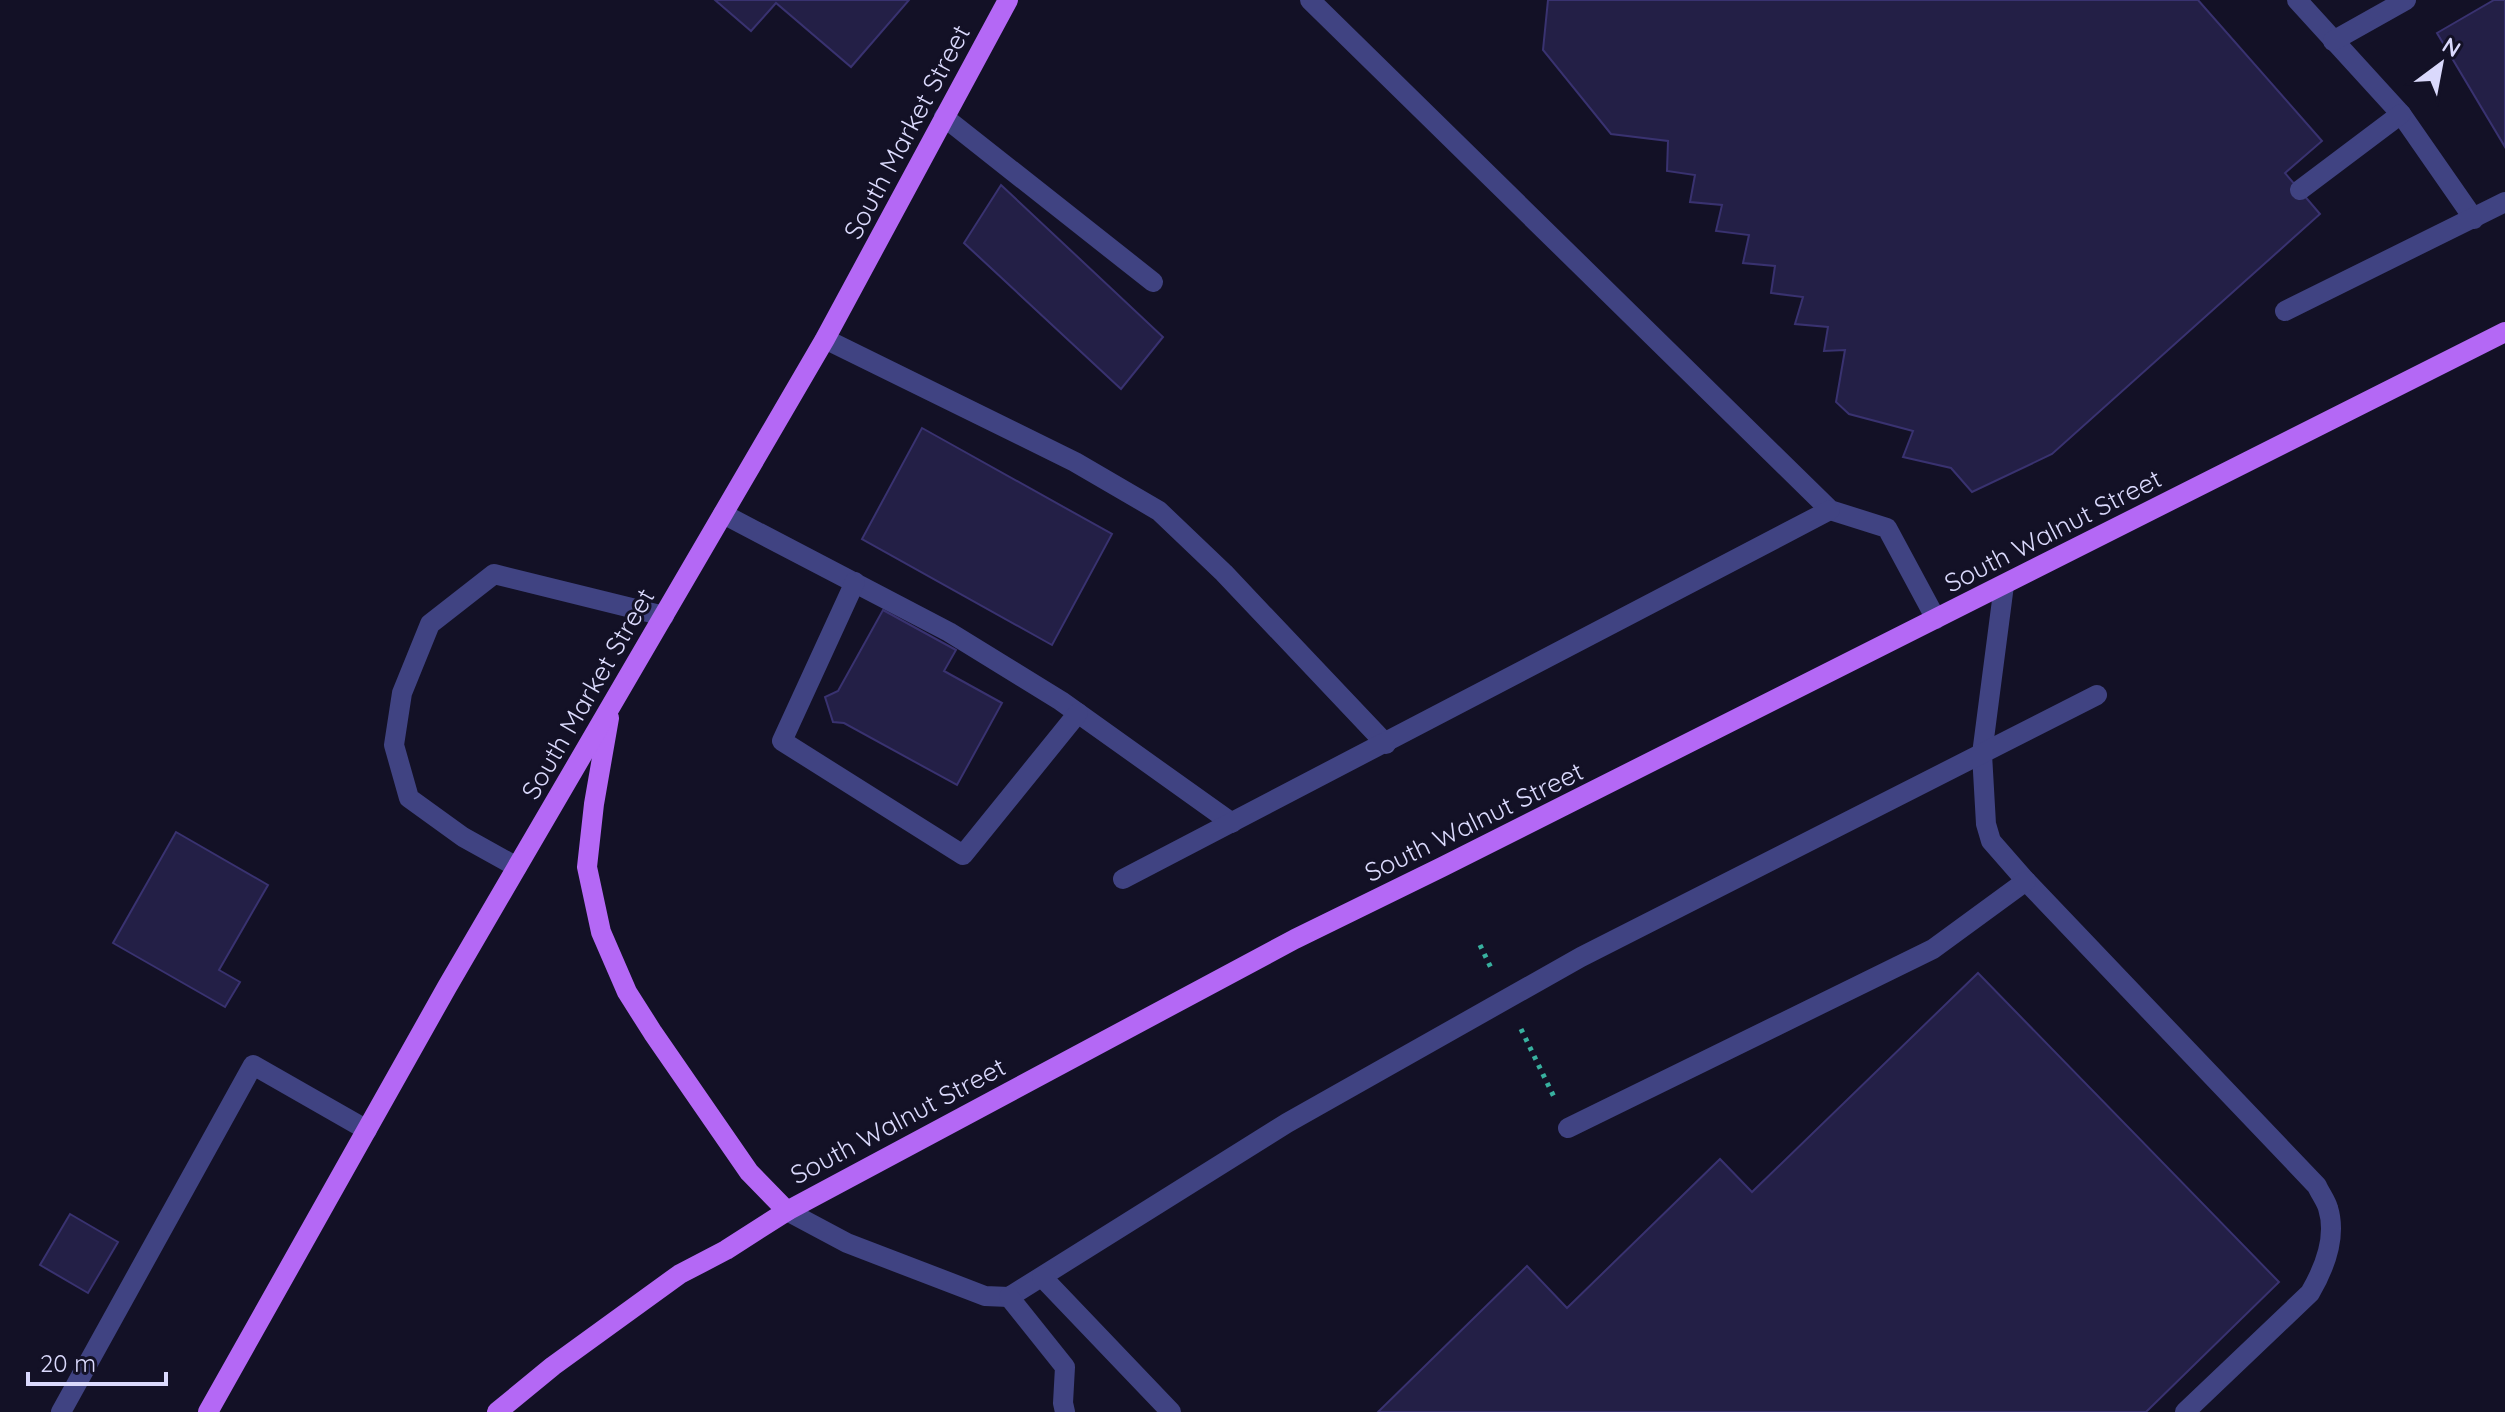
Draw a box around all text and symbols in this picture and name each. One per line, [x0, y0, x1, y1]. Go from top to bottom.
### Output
street label: South Market Street [836, 19, 977, 245]
north arrow [2401, 24, 2481, 104]
text: N [2437, 31, 2466, 63]
street label: South Walnut Street [1939, 462, 2167, 600]
street label: South Market Street [514, 582, 661, 805]
street label: South Walnut Street [1359, 754, 1589, 889]
street label: South Walnut Street [784, 1050, 1011, 1191]
scale bar [28, 1336, 166, 1386]
text: 20 m [40, 1348, 96, 1378]

